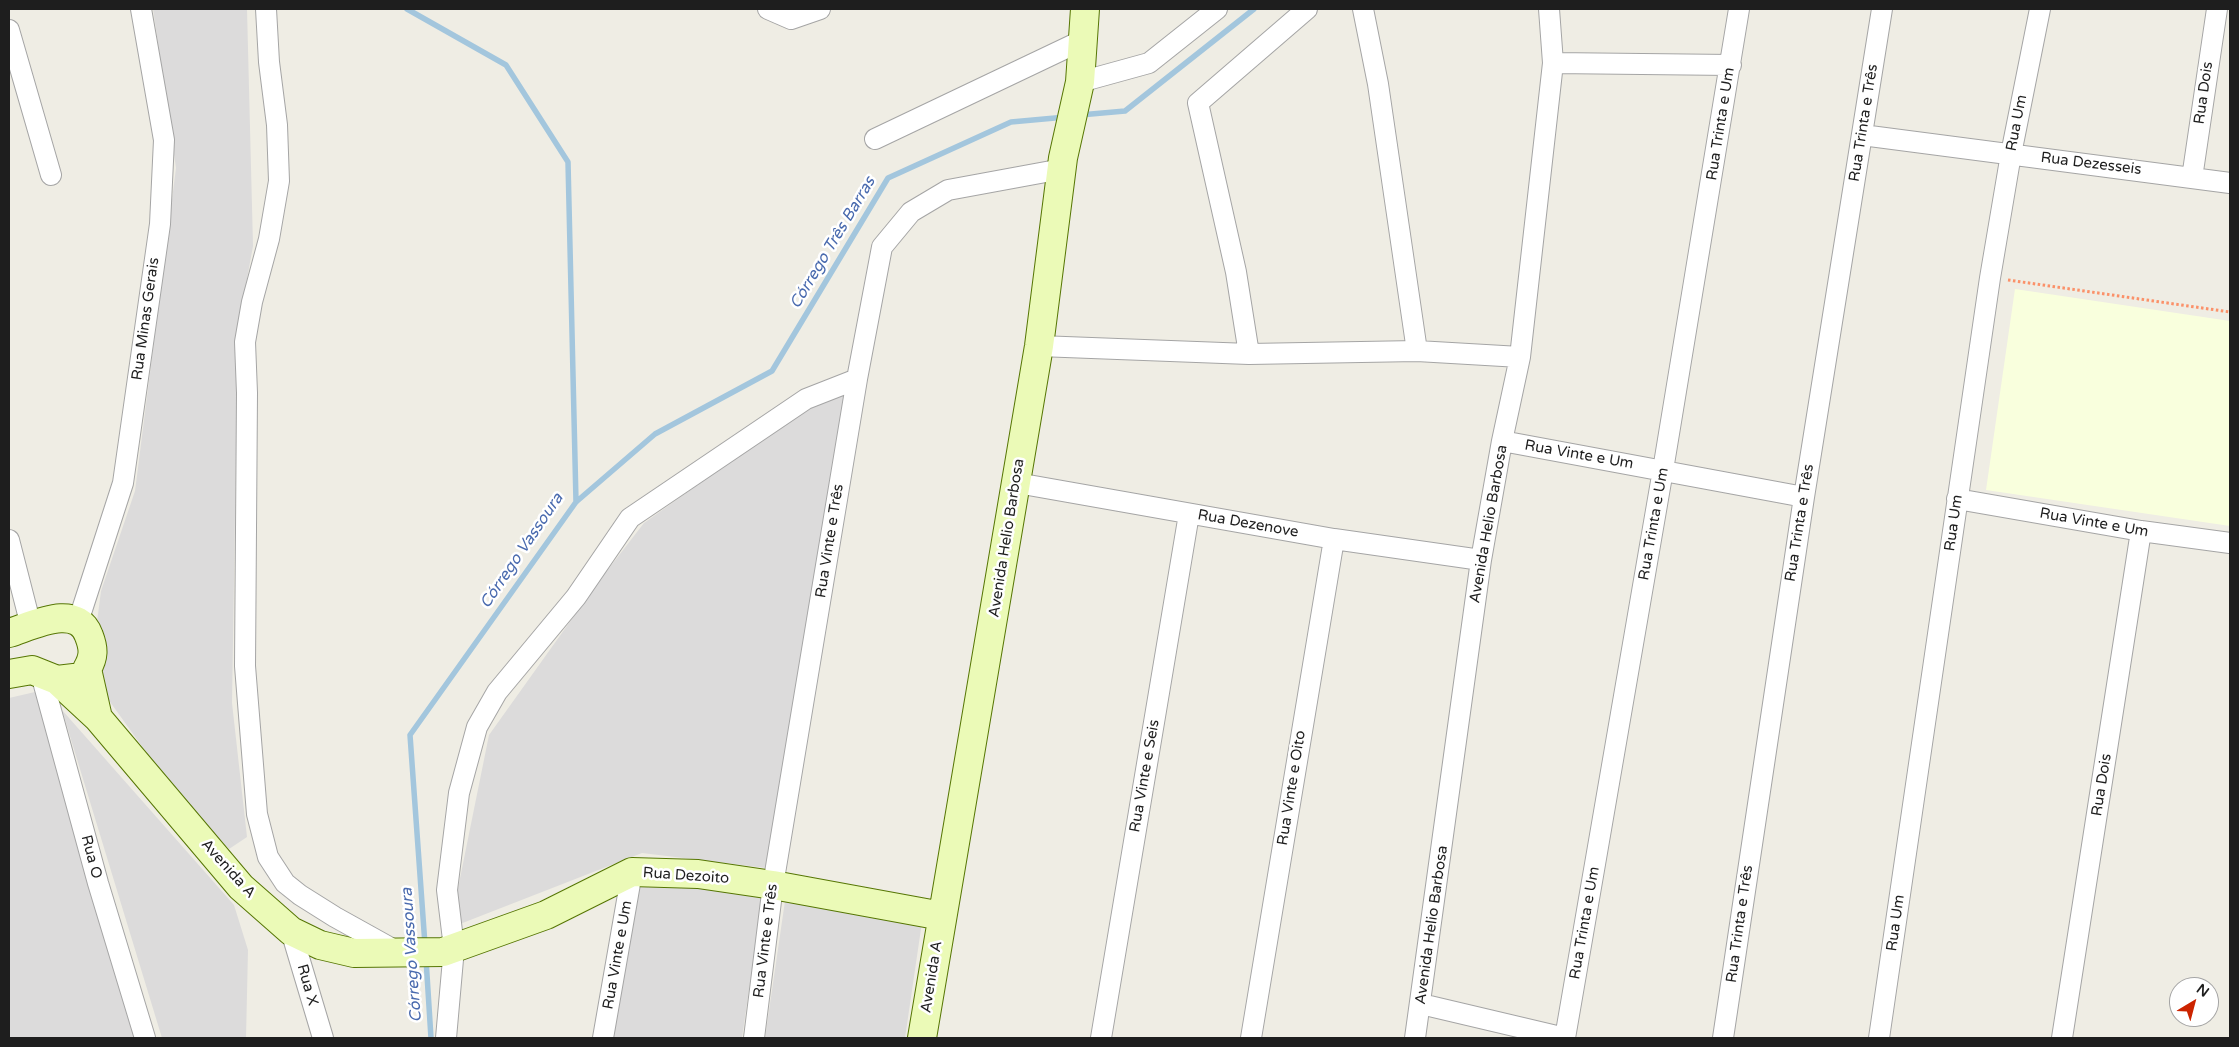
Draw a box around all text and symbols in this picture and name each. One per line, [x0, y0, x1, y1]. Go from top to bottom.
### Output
street label: Rua Dois [2191, 60, 2217, 126]
street label: Rua Trinta e Três [1846, 63, 1882, 183]
street label: Rua Trinta e Um [1703, 66, 1739, 182]
street label: Rua Um [2003, 93, 2031, 153]
street label: Rua Dezesseis [2040, 149, 2142, 179]
water label: Córrego Três Barras [786, 174, 880, 312]
street label: Rua Minas Gerais [128, 256, 164, 382]
street label: Rua Vinte e Um [1523, 437, 1635, 473]
street label: Avenida Helio Barbosa [1466, 443, 1512, 605]
street label: Avenida Helio Barbosa [986, 457, 1028, 619]
street label: Rua Trinta e Três [1782, 463, 1818, 583]
street label: Rua Trinta e Um [1635, 466, 1673, 582]
street label: Rua Vinte e Três [812, 483, 848, 599]
water label: Córrego Vassoura [476, 490, 568, 612]
street label: Rua Um [1941, 494, 1967, 552]
street label: Rua Vinte e Um [2038, 505, 2150, 541]
street label: Rua Dezenove [1196, 506, 1300, 542]
street label: Rua Vinte e Seis [1126, 718, 1164, 834]
street label: Rua Vinte e Oito [1274, 729, 1310, 847]
street label: Rua Dois [2088, 752, 2116, 818]
street label: Rua O [77, 833, 105, 881]
street label: Avenida A [197, 836, 259, 902]
street label: Avenida Helio Barbosa [1412, 844, 1452, 1006]
street label: Rua Dezoito [642, 864, 730, 888]
street label: Rua Trinta e Três [1723, 864, 1757, 984]
street label: Rua Trinta e Um [1566, 865, 1604, 981]
street label: Rua Vinte e Três [750, 883, 782, 999]
water label: Córrego Vassoura [398, 887, 426, 1023]
street label: Rua Um [1883, 894, 1909, 952]
street label: Rua Vinte e Um [600, 899, 636, 1011]
street label: Avenida A [917, 940, 947, 1014]
street label: Rua X [293, 962, 321, 1008]
north arrow [2169, 977, 2219, 1027]
text: N [2193, 980, 2212, 1001]

